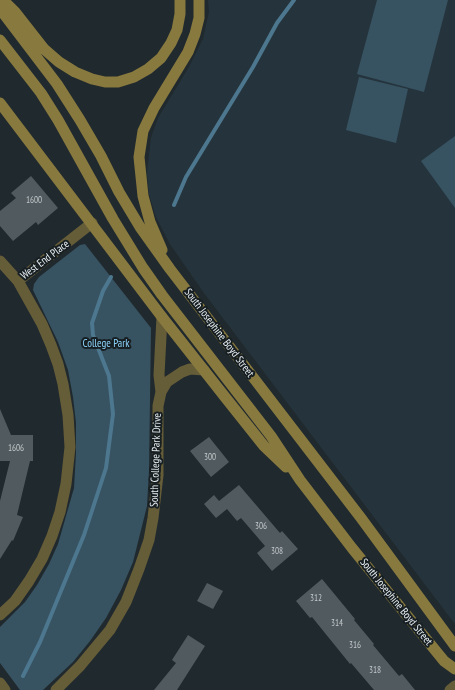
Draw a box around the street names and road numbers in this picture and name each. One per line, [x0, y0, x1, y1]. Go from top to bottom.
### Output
street label: West End Place [18, 237, 72, 283]
street label: South Josephine Boyd Street [181, 286, 257, 380]
street label: South College Park Drive [148, 413, 164, 507]
street label: South Josephine Boyd Street [357, 556, 435, 648]

